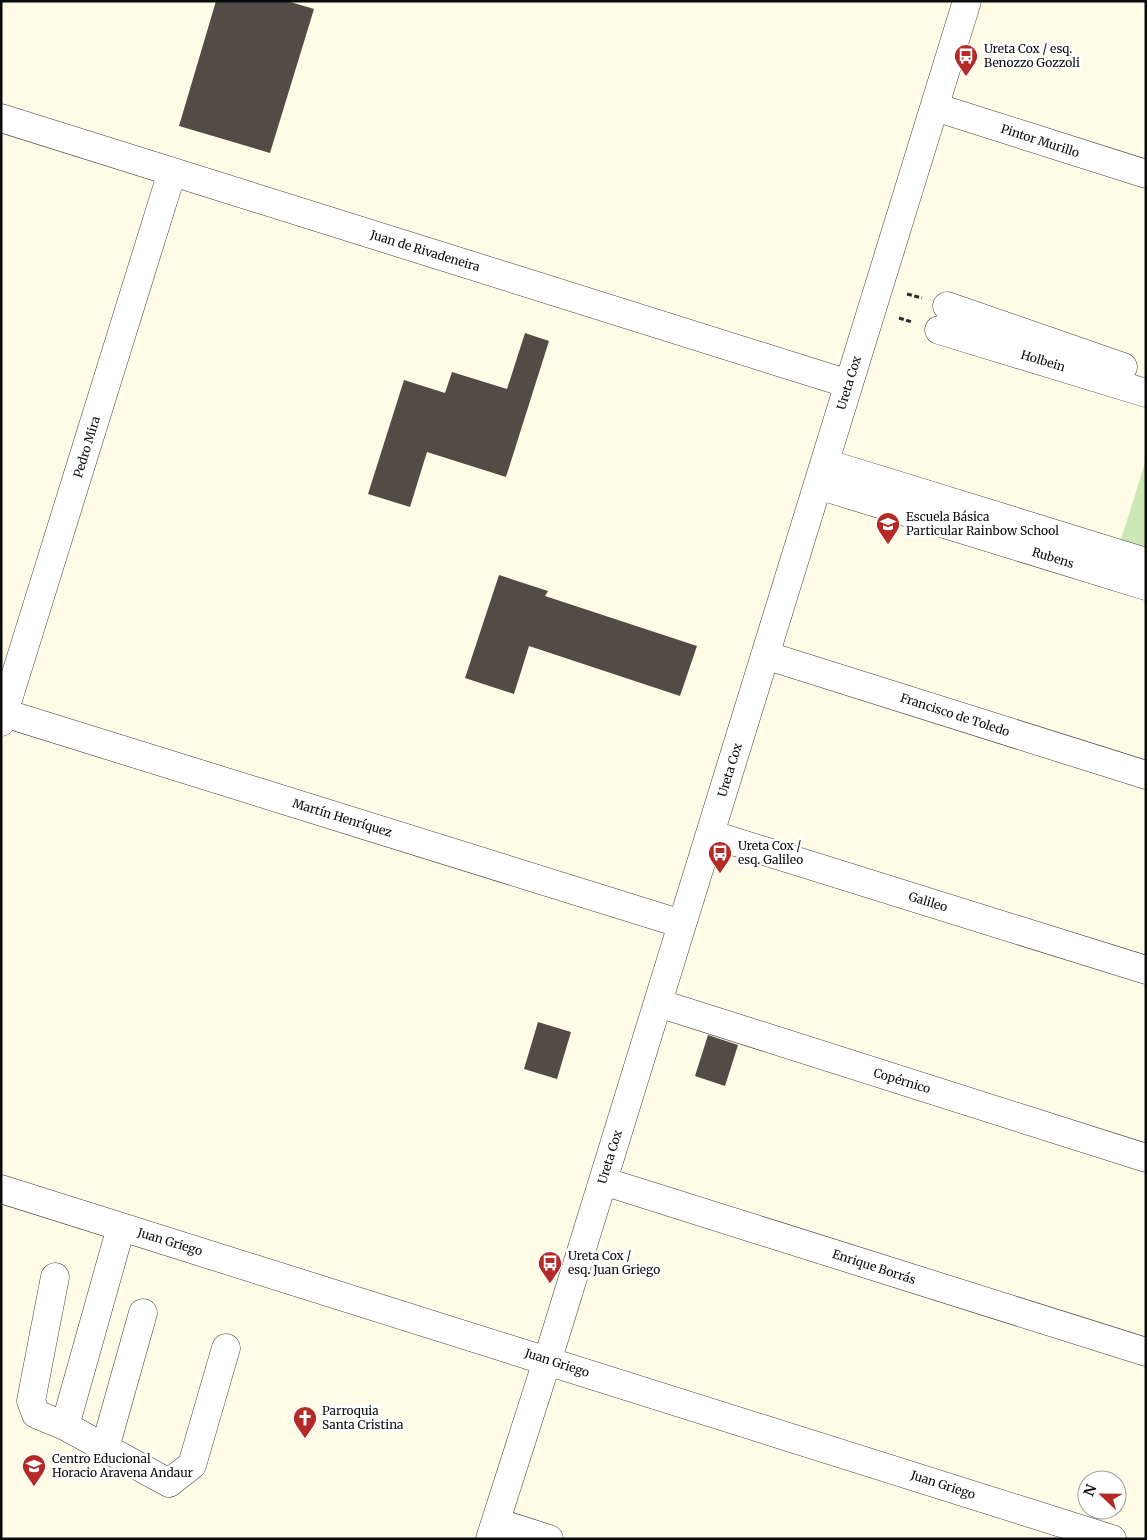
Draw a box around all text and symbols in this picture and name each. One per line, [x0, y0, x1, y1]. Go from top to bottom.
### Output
place label: Ureta Cox / esq. Benozzo Gozzoli [984, 41, 1080, 70]
bus stop icon: Ureta Cox / esq. Benozzo Gozzoli [953, 43, 979, 77]
street label: Pintor Murillo [999, 121, 1081, 160]
street label: Juan de Rivadeneira [368, 226, 482, 275]
street label: Holbein [1019, 347, 1067, 374]
street label: Ureta Cox [833, 353, 864, 412]
street label: Pedro Mira [70, 414, 103, 479]
place label: Escuela Básica Particular Rainbow School [906, 509, 1059, 538]
school or university icon: Escuela Básica Particular Rainbow School [875, 511, 901, 545]
street label: Rubens [1030, 544, 1076, 571]
street label: Francisco de Toledo [899, 690, 1012, 739]
street label: Ureta Cox [714, 740, 745, 799]
street label: Martín Henríquez [291, 795, 394, 840]
place label: Ureta Cox / esq. Galileo [738, 838, 803, 867]
bus stop icon: Ureta Cox / esq. Galileo [707, 840, 733, 874]
street label: Galileo [907, 889, 949, 915]
street label: Copérnico [872, 1065, 932, 1096]
street label: Ureta Cox [594, 1127, 625, 1186]
street label: Juan Griego [135, 1224, 204, 1258]
street label: Enrique Borrás [831, 1246, 918, 1287]
place label: Ureta Cox / esq. Juan Griego [568, 1248, 660, 1277]
bus stop icon: Ureta Cox / esq. Juan Griego [537, 1250, 563, 1284]
street label: Juan Griego [522, 1345, 591, 1380]
place label: Parroquia Santa Cristina [322, 1403, 404, 1432]
church icon: Parroquia Santa Cristina [292, 1405, 318, 1439]
place label: Centro Educional Horacio Aravena Andaur [52, 1451, 194, 1480]
school or university icon: Centro Educional Horacio Aravena Andaur [21, 1453, 47, 1487]
street label: Juan Griego [908, 1467, 977, 1502]
north arrow [1077, 1470, 1127, 1520]
text: N [1080, 1482, 1100, 1499]

